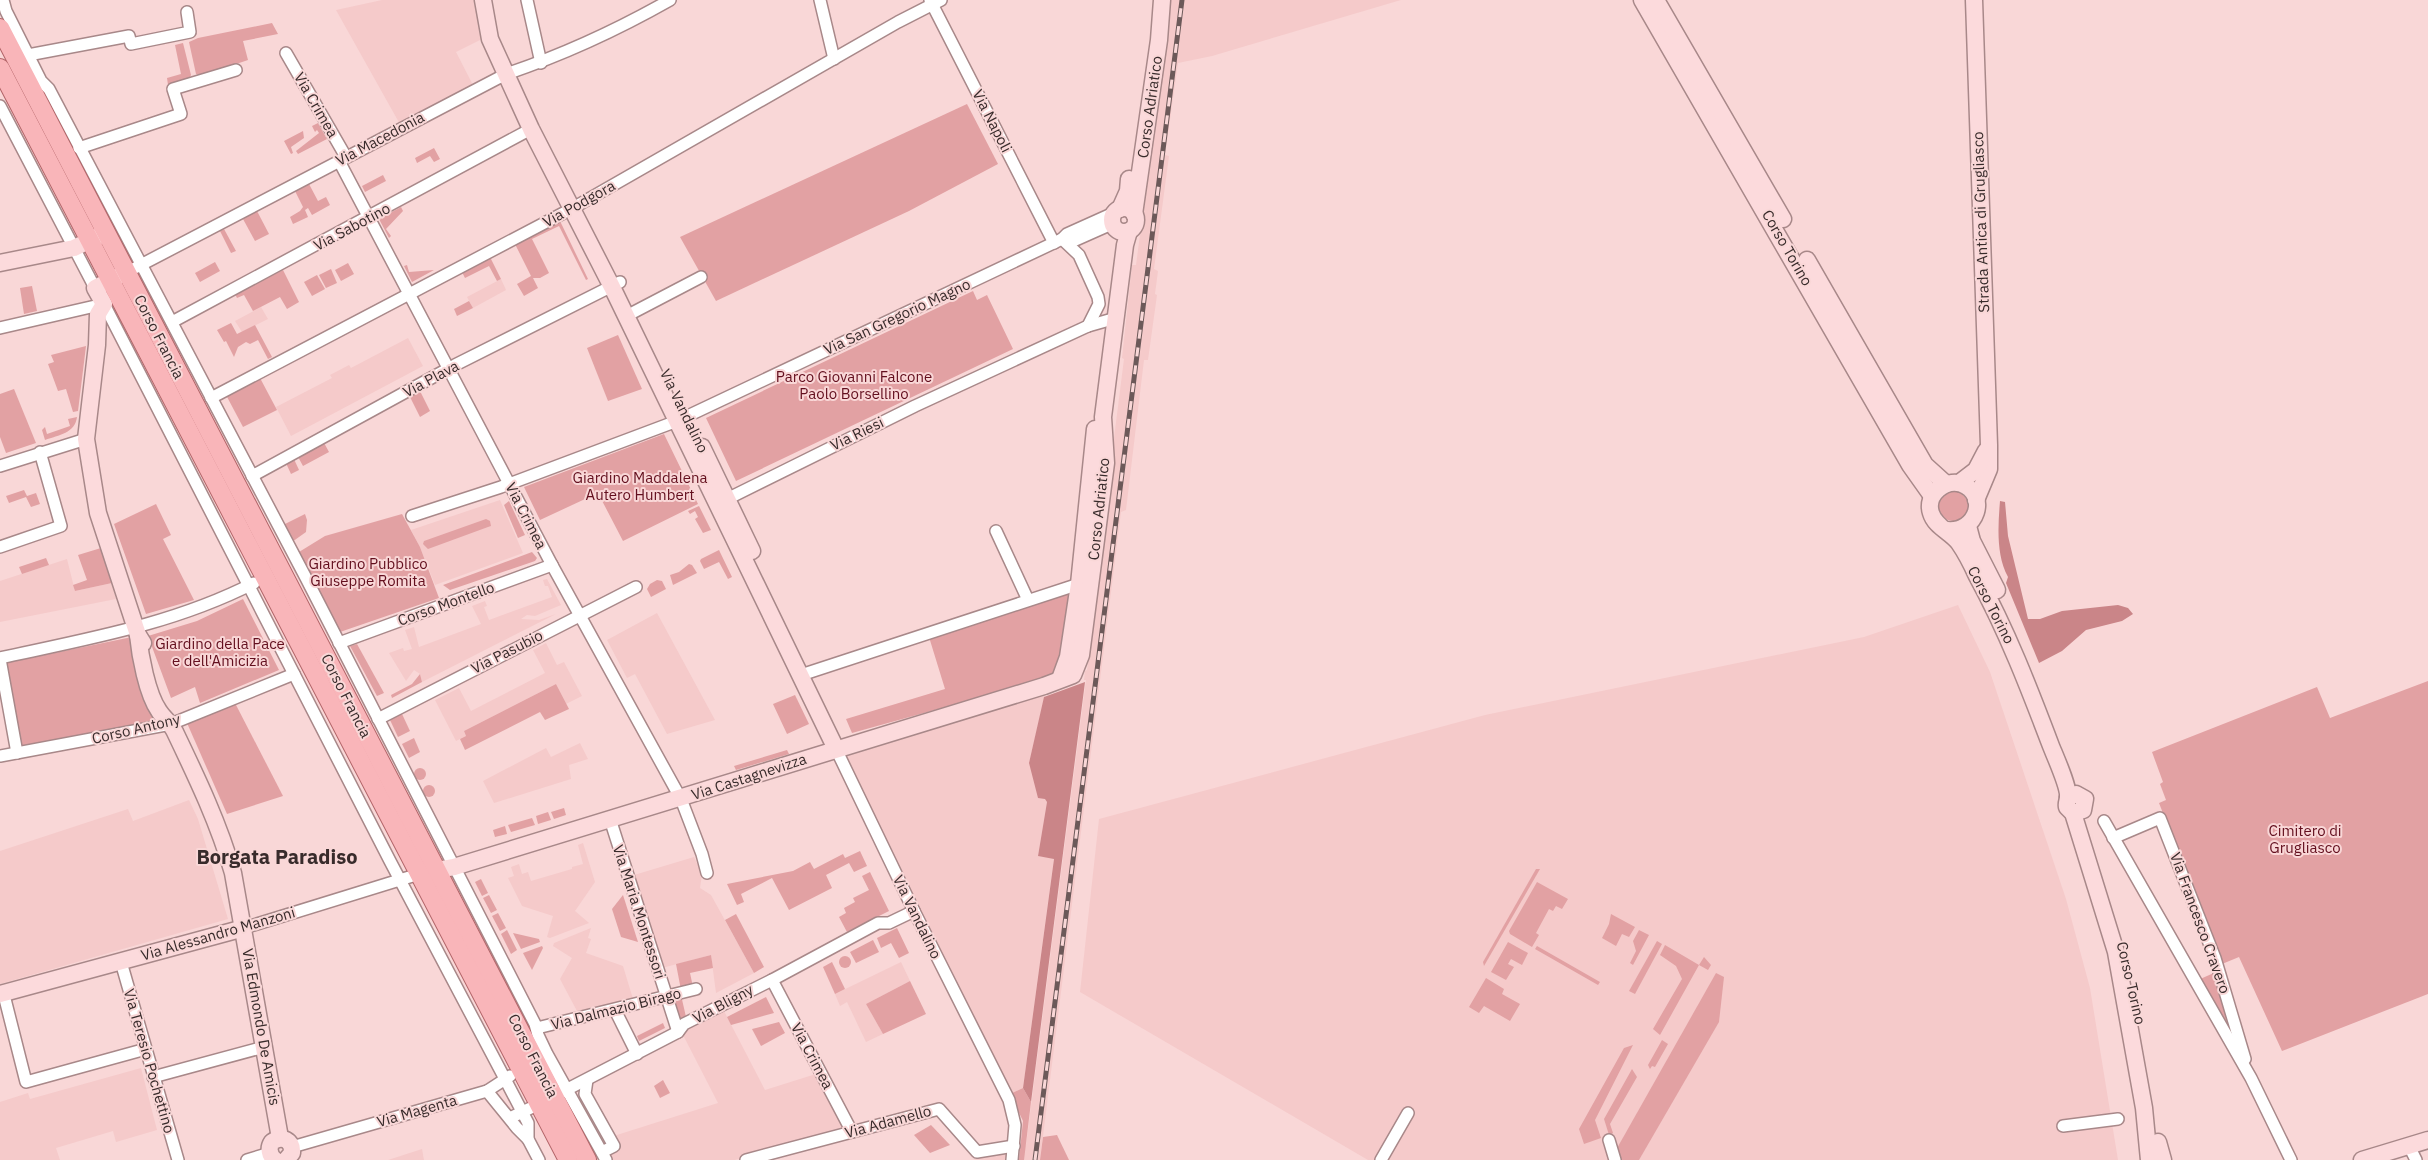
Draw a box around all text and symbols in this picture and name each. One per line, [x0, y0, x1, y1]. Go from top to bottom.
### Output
street label: Corso Adriatico [1133, 55, 1166, 159]
street label: Via Crimea [290, 69, 343, 141]
street label: Via Napoli [969, 86, 1016, 155]
street label: Via Macedonia [332, 107, 427, 170]
street label: Strada Antica di Grugliasco [1968, 131, 1993, 313]
street label: Via Podgora [539, 176, 618, 231]
street label: Via Sabotino [310, 198, 393, 255]
street label: Corso Torino [1758, 206, 1817, 289]
street label: Via San Gregorio Magno [820, 274, 973, 359]
street label: Corso Francia [130, 292, 189, 382]
street label: Via Plava [399, 356, 462, 401]
street label: Via Vandalino [656, 366, 713, 456]
park label: Parco Giovanni Falcone Paolo Borsellino [776, 367, 932, 403]
street label: Via Riesi [827, 413, 887, 455]
street label: Corso Adriatico [1084, 457, 1113, 561]
park label: Giardino Maddalena Autero Humbert [573, 468, 707, 504]
street label: Via Crimea [502, 479, 551, 552]
park label: Giardino Pubblico Giuseppe Romita [308, 554, 428, 590]
street label: Corso Torino [1964, 563, 2019, 647]
street label: Corso Montello [395, 577, 497, 630]
street label: Via Pasubio [468, 625, 546, 678]
park label: Giardino della Pace e dell'Amicizia [155, 634, 285, 670]
street label: Corso Francia [317, 651, 376, 741]
street label: Corso Antony [90, 709, 182, 748]
street label: Via Castagnevizza [689, 749, 809, 804]
park label: Cimitero di Grugliasco [2268, 821, 2342, 857]
street label: Via Maria Montessori [609, 842, 670, 981]
district label: Borgata Paradiso [196, 843, 358, 870]
street label: Via Francesco Cravero [2166, 850, 2235, 996]
street label: Via Vandalino [889, 872, 946, 962]
street label: Via Alessandro Manzoni [138, 902, 297, 965]
street label: Corso Torino [2113, 940, 2150, 1026]
street label: Via Edmondo De Amicis [238, 947, 285, 1107]
street label: Via Bligny [689, 979, 757, 1027]
street label: Via Dalmazio Birago [549, 983, 683, 1034]
street label: Via Teresio Pochettino [120, 986, 179, 1135]
street label: Corso Francia [504, 1011, 563, 1101]
street label: Via Crimea [787, 1019, 838, 1092]
street label: Via Magenta [375, 1090, 459, 1131]
street label: Via Adamello [843, 1101, 933, 1142]

